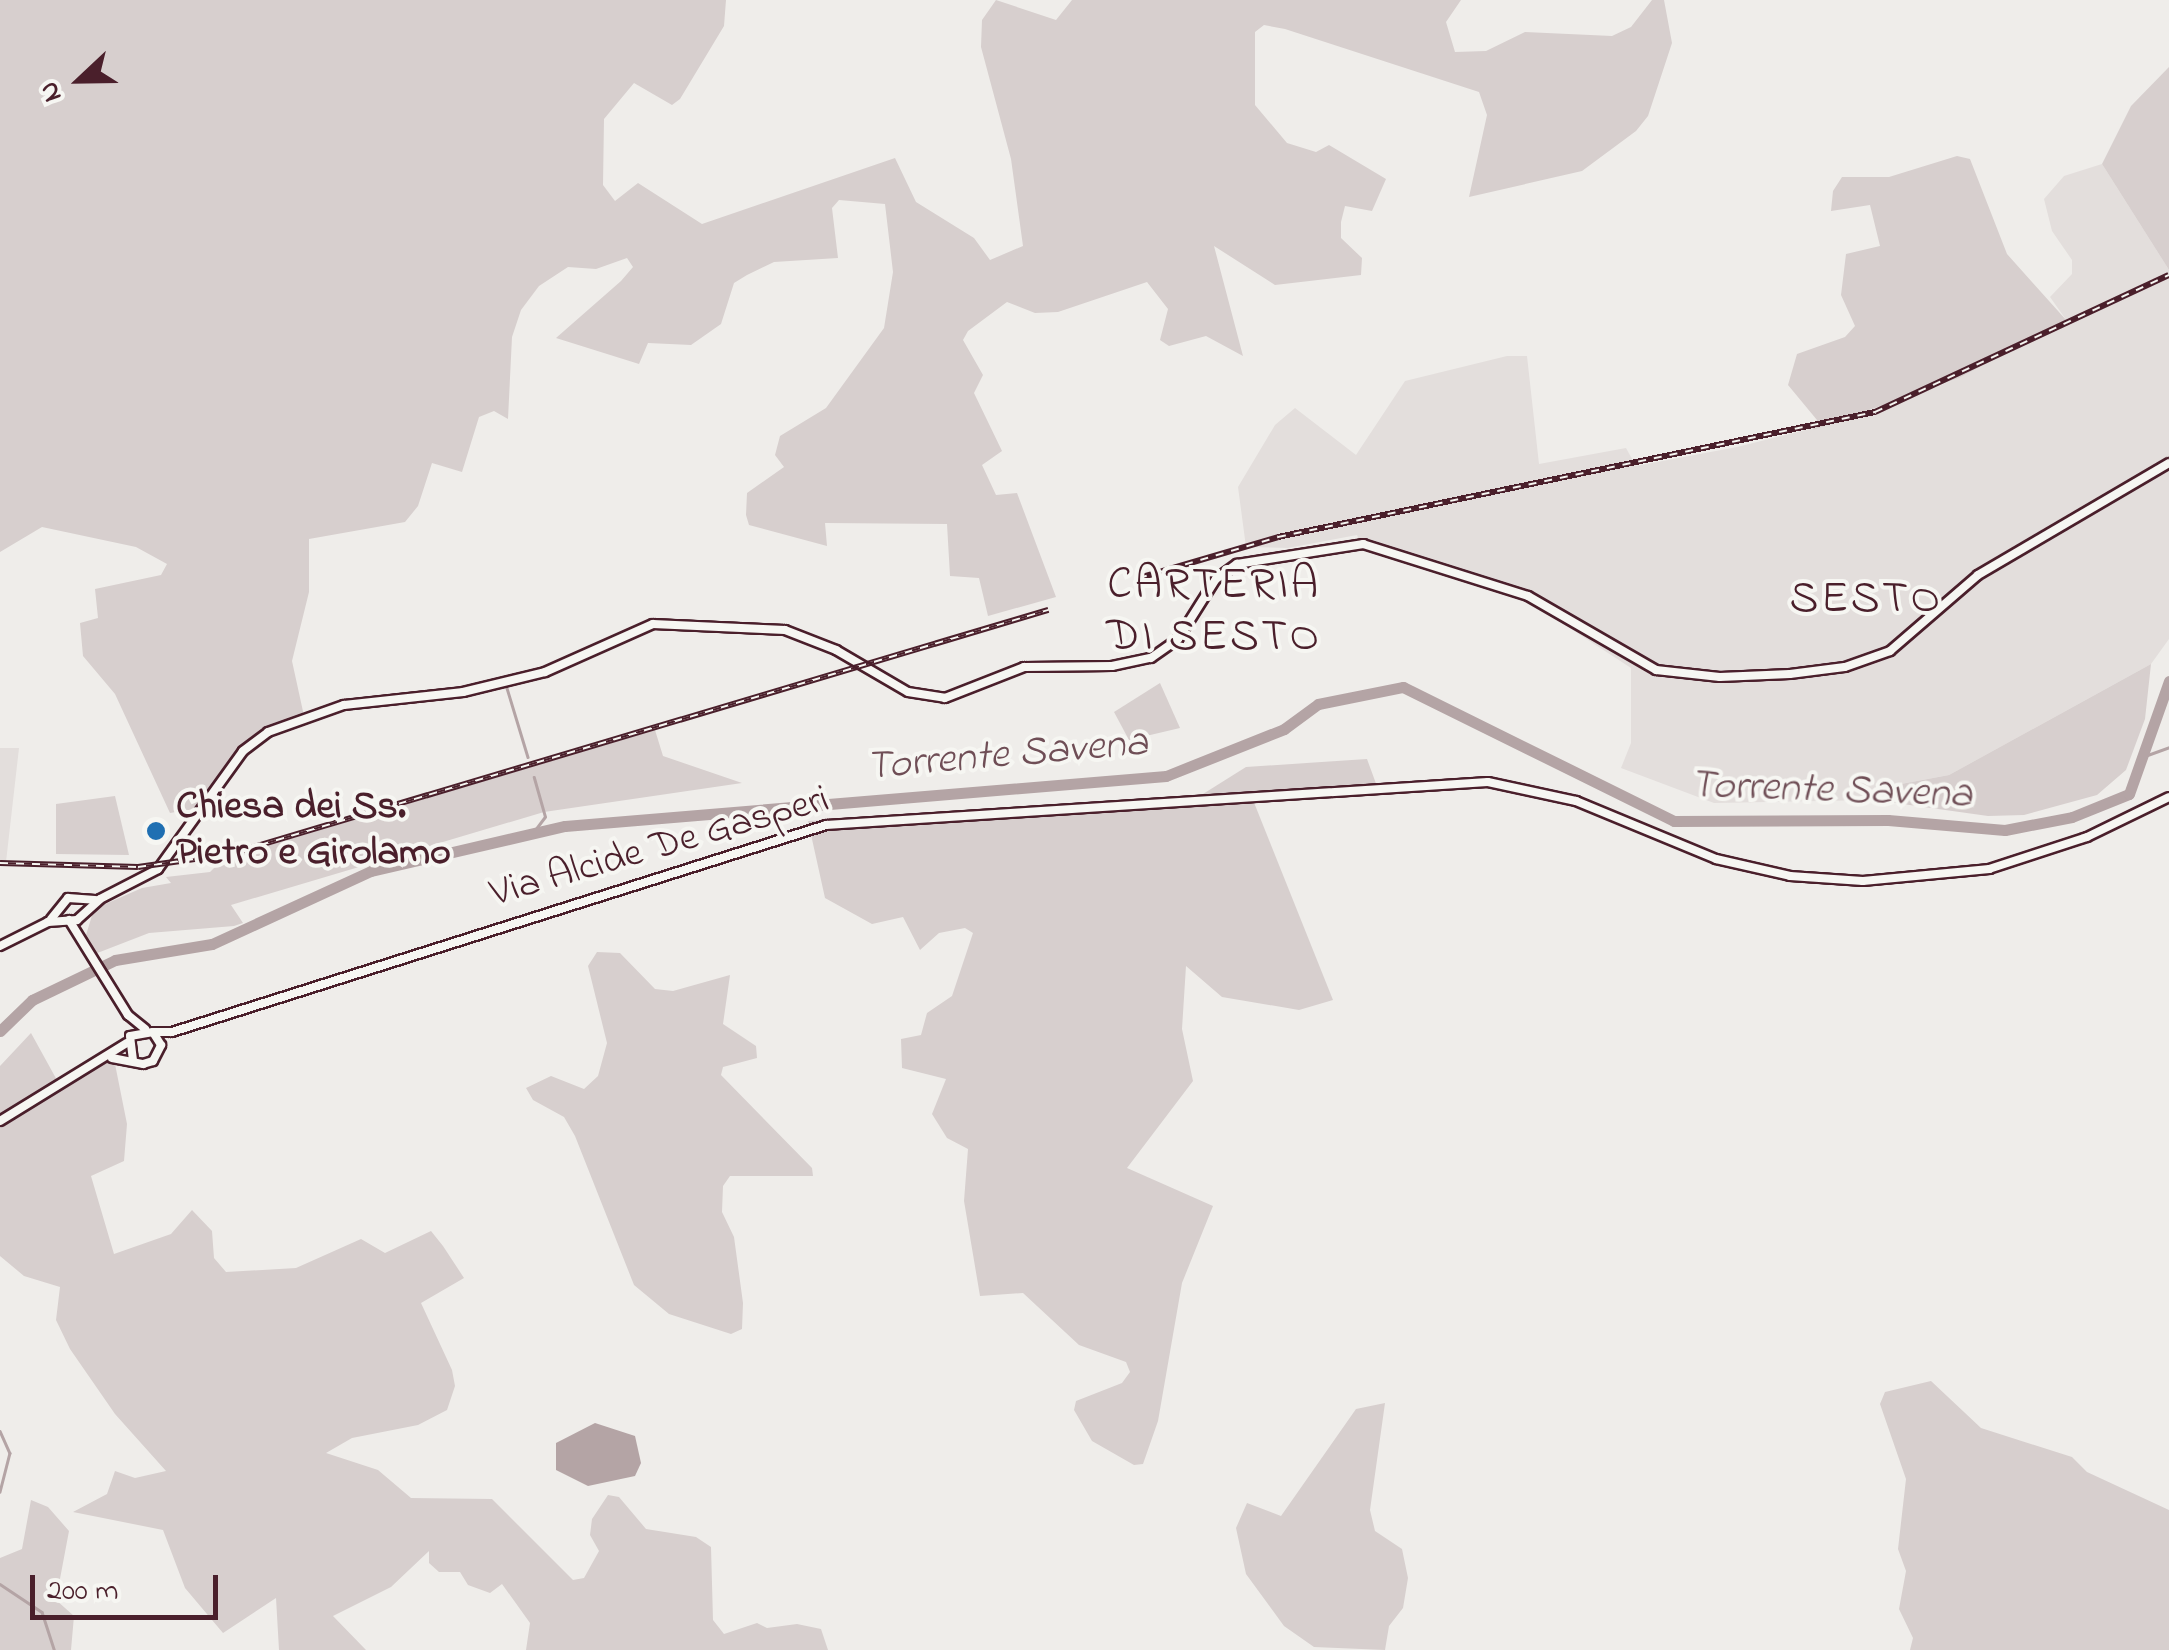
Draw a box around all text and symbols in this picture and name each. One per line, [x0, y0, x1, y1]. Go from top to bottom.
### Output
north arrow [30, 30, 130, 130]
text: N [29, 75, 74, 108]
district label: CARTERIA DI SESTO [1106, 560, 1322, 666]
district label: SESTO [1790, 574, 1942, 628]
water label: Torrente Savena [864, 719, 1150, 793]
water label: Torrente Savena [1689, 761, 1973, 821]
street label: Via Alcide De Gasperi [485, 777, 835, 919]
place label: Chiesa dei Ss. Pietro e Girolamo [176, 784, 451, 878]
marker: Chiesa dei Ss. Pietro e Girolamo [145, 820, 167, 842]
scale bar [35, 1555, 222, 1617]
text: 200 m [47, 1570, 119, 1614]

